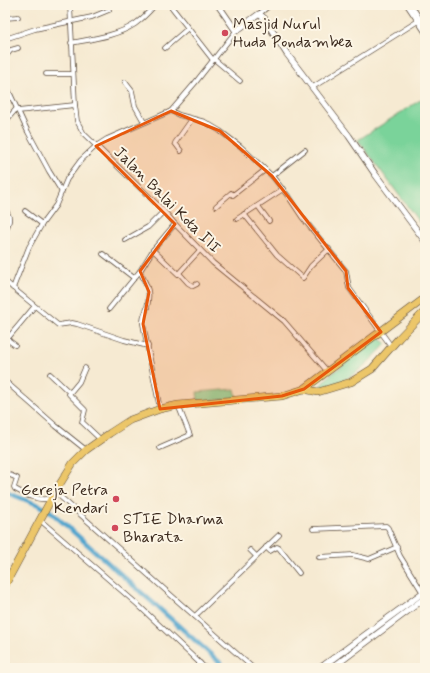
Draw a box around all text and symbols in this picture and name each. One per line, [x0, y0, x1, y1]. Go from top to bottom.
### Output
place label: Masjid Nurul Huda Pondambea [233, 14, 353, 53]
marker: Masjid Nurul Huda Pondambea [220, 28, 230, 38]
street label: Jalan Balai Kota III [109, 142, 225, 258]
place label: Gereja Petra Kendari [21, 480, 108, 519]
marker: Gereja Petra Kendari [111, 494, 121, 504]
place label: STIE Dharma Bharata [123, 509, 224, 548]
marker: STIE Dharma Bharata [110, 523, 120, 533]

